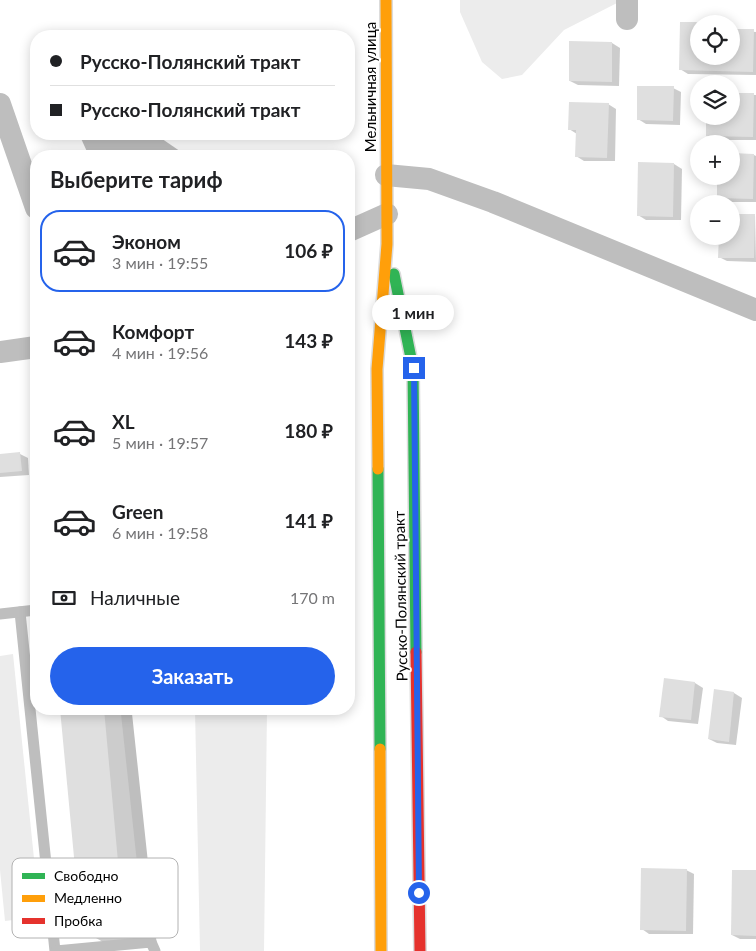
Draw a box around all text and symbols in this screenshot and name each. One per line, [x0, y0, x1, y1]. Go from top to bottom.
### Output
map controls [690, 15, 740, 245]
button: locate [690, 15, 740, 65]
street label: Мельничная улица [361, 22, 379, 152]
text: Русско-Полянский тракт [80, 50, 300, 73]
button: layers [690, 75, 740, 125]
text: Русско-Полянский тракт [80, 98, 300, 121]
button: + [690, 135, 740, 185]
text: Выберите тариф [50, 166, 223, 193]
button: − [690, 195, 740, 245]
icon: car [52, 229, 97, 274]
text: Эконом [112, 230, 181, 253]
text: 106 ₽ [284, 239, 333, 262]
text: 3 мин · 19:55 [112, 253, 208, 272]
callout: 1 мин [373, 296, 455, 330]
text: 1 мин [391, 303, 435, 322]
icon: car [52, 319, 97, 364]
text: Комфорт [112, 320, 194, 343]
text: 143 ₽ [284, 329, 333, 352]
text: 4 мин · 19:56 [112, 343, 208, 362]
route end [403, 357, 425, 379]
icon: car [52, 409, 97, 454]
text: XL [112, 410, 135, 433]
text: 180 ₽ [284, 419, 333, 442]
text: 5 мин · 19:57 [112, 433, 208, 452]
icon: car [52, 499, 97, 544]
text: Green [112, 500, 163, 523]
text: 141 ₽ [284, 509, 333, 532]
street label: Русско-Полянский тракт [390, 510, 410, 682]
text: 6 мин · 19:58 [112, 523, 208, 542]
icon: cash [50, 584, 78, 612]
text: Наличные [90, 586, 180, 609]
text: 170 m [290, 588, 335, 607]
button: Заказать [50, 647, 335, 705]
legend [12, 858, 178, 938]
text: Свободно [54, 867, 119, 884]
route start [408, 882, 430, 904]
text: Медленно [54, 889, 122, 906]
text: Пробка [54, 912, 102, 929]

